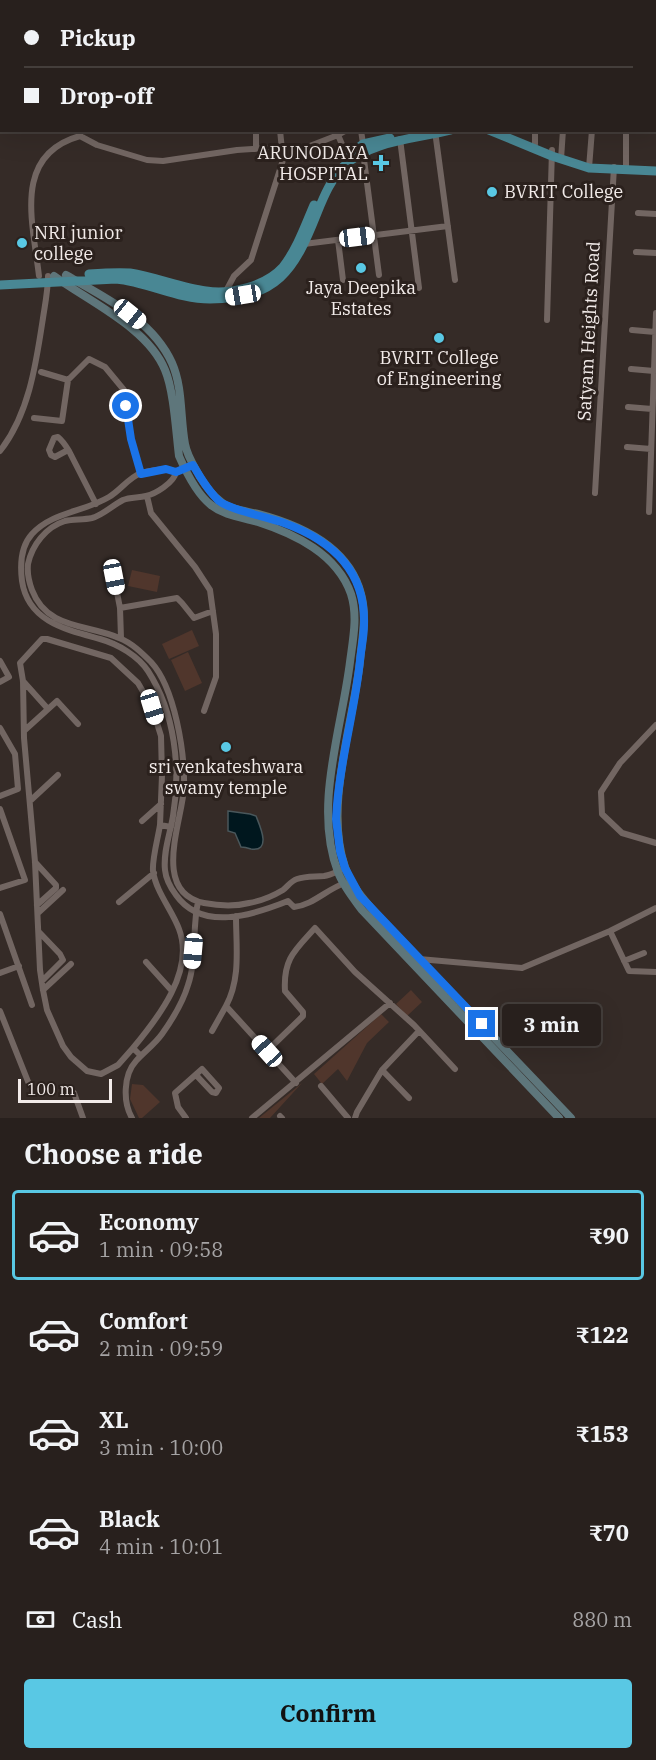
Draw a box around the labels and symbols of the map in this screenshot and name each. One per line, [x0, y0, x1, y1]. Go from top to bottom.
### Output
place label: ARUNODAYA HOSPITAL [257, 141, 369, 185]
marker: ARUNODAYA HOSPITAL [372, 154, 390, 172]
place label: BVRIT College [504, 180, 623, 203]
marker: BVRIT College [485, 185, 499, 199]
place label: NRI junior college [34, 221, 122, 265]
car [338, 226, 376, 248]
marker: NRI junior college [15, 236, 29, 250]
street label: Satyam Heights Road [572, 241, 605, 421]
marker: Jaya Deepika Estates [354, 261, 368, 275]
place label: Jaya Deepika Estates [306, 276, 416, 320]
car [224, 283, 262, 307]
car [110, 296, 150, 332]
marker: BVRIT College of Engineering [432, 331, 446, 345]
place label: BVRIT College of Engineering [377, 346, 502, 390]
route start [112, 392, 139, 419]
car [102, 558, 126, 596]
car [138, 687, 166, 727]
marker: sri venkateshwara swamy temple [219, 740, 233, 754]
place label: sri venkateshwara swamy temple [149, 755, 303, 799]
car [182, 932, 204, 970]
callout: 3 min [503, 1003, 602, 1045]
route end [468, 1010, 495, 1037]
car [248, 1032, 286, 1070]
scale bar [18, 1076, 112, 1104]

